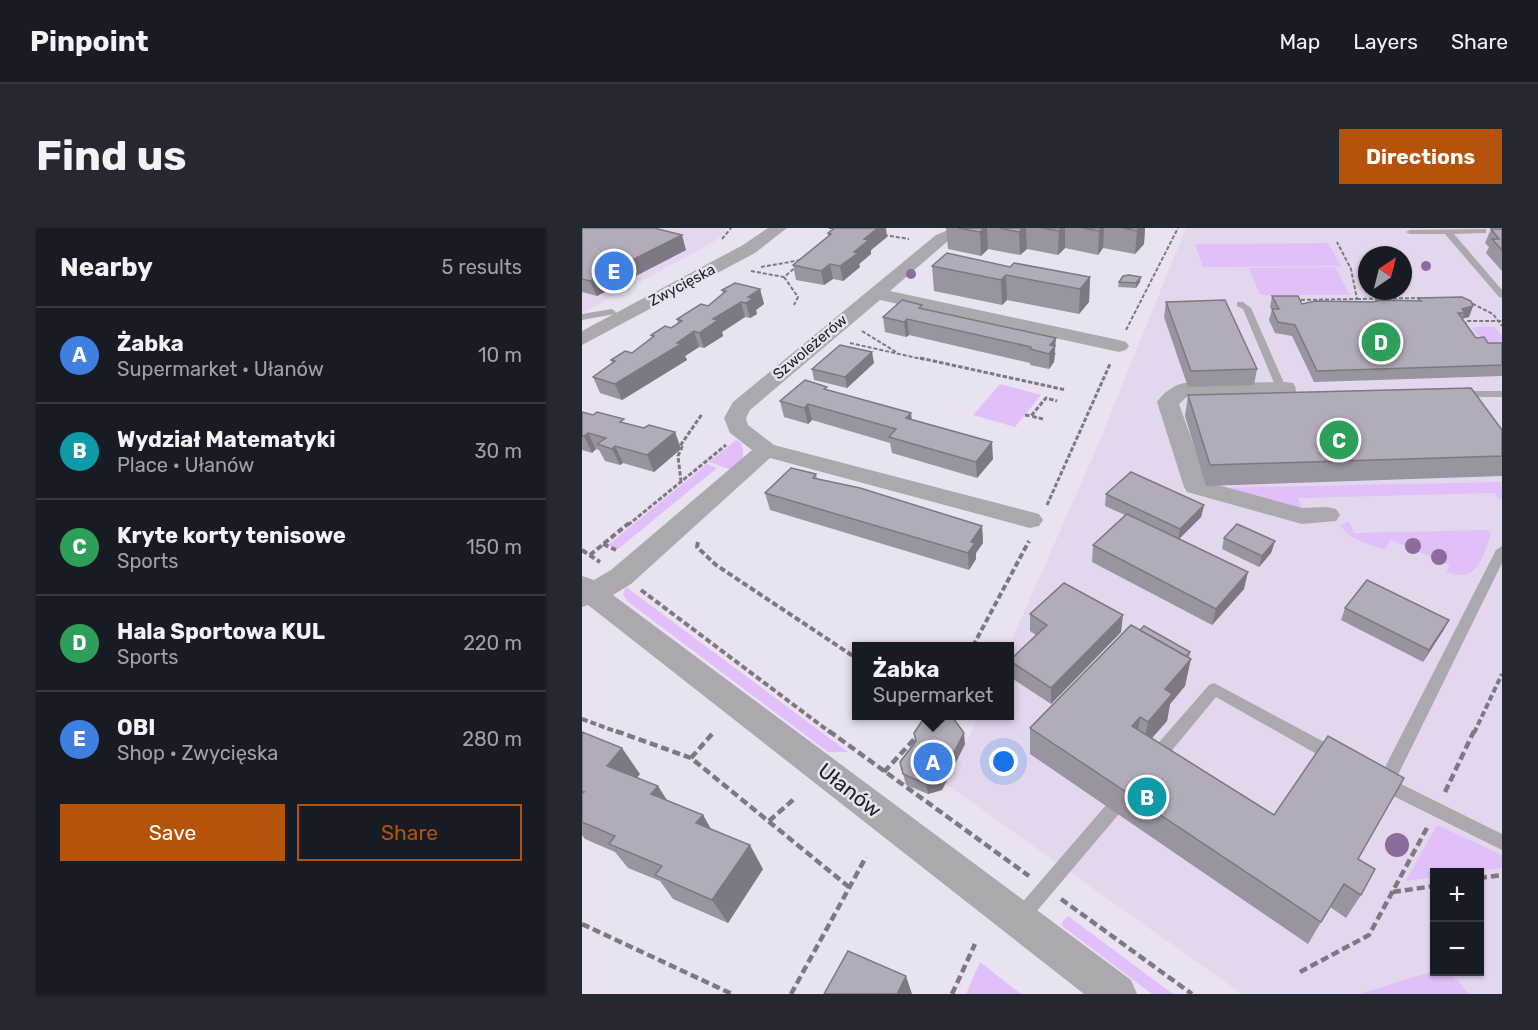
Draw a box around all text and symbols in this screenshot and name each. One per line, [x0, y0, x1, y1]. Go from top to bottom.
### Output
text: Pinpoint [30, 25, 149, 58]
text: Map [1279, 29, 1320, 54]
text: Layers [1353, 29, 1418, 54]
text: Share [1451, 29, 1508, 54]
button: Directions [1339, 129, 1502, 184]
text: Find us [36, 131, 187, 181]
north arrow [1358, 246, 1412, 300]
pin: E [594, 248, 633, 294]
text: Nearby [60, 252, 153, 283]
text: 5 results [441, 255, 522, 279]
street label: Zwycięska [646, 260, 718, 310]
street label: Szwoleżerów [769, 311, 851, 383]
pin: D [1362, 320, 1400, 364]
text: Żabka [117, 330, 184, 357]
text: A [72, 343, 87, 367]
text: 10 m [478, 343, 522, 367]
text: Supermarket · Ułanów [117, 357, 324, 381]
pin: C [1320, 418, 1359, 462]
text: Wydział Matematyki [117, 426, 336, 453]
text: B [72, 439, 87, 463]
text: 30 m [475, 439, 522, 463]
text: Place · Ułanów [117, 453, 254, 477]
text: Kryte korty tenisowe [117, 522, 346, 549]
text: C [72, 535, 87, 559]
text: 150 m [466, 535, 522, 559]
text: Sports [117, 549, 178, 573]
text: Hala Sportowa KUL [117, 618, 325, 645]
text: D [72, 631, 87, 655]
text: 220 m [463, 631, 522, 655]
popup [852, 642, 1014, 720]
text: Sports [117, 645, 178, 669]
text: Żabka [873, 656, 940, 683]
text: Supermarket [873, 683, 993, 707]
text: OBI [117, 714, 155, 741]
text: E [73, 727, 86, 751]
text: 280 m [462, 727, 522, 751]
pin: A [914, 740, 952, 784]
text: Shop · Zwycięska [117, 741, 278, 765]
your location [989, 747, 1018, 776]
street label: Ułanów [813, 758, 887, 823]
pin: B [1128, 774, 1166, 820]
button: Save [60, 804, 285, 861]
button: Share [297, 804, 522, 861]
map controls [1430, 868, 1484, 976]
button: + [1430, 868, 1484, 922]
button: − [1430, 922, 1484, 976]

